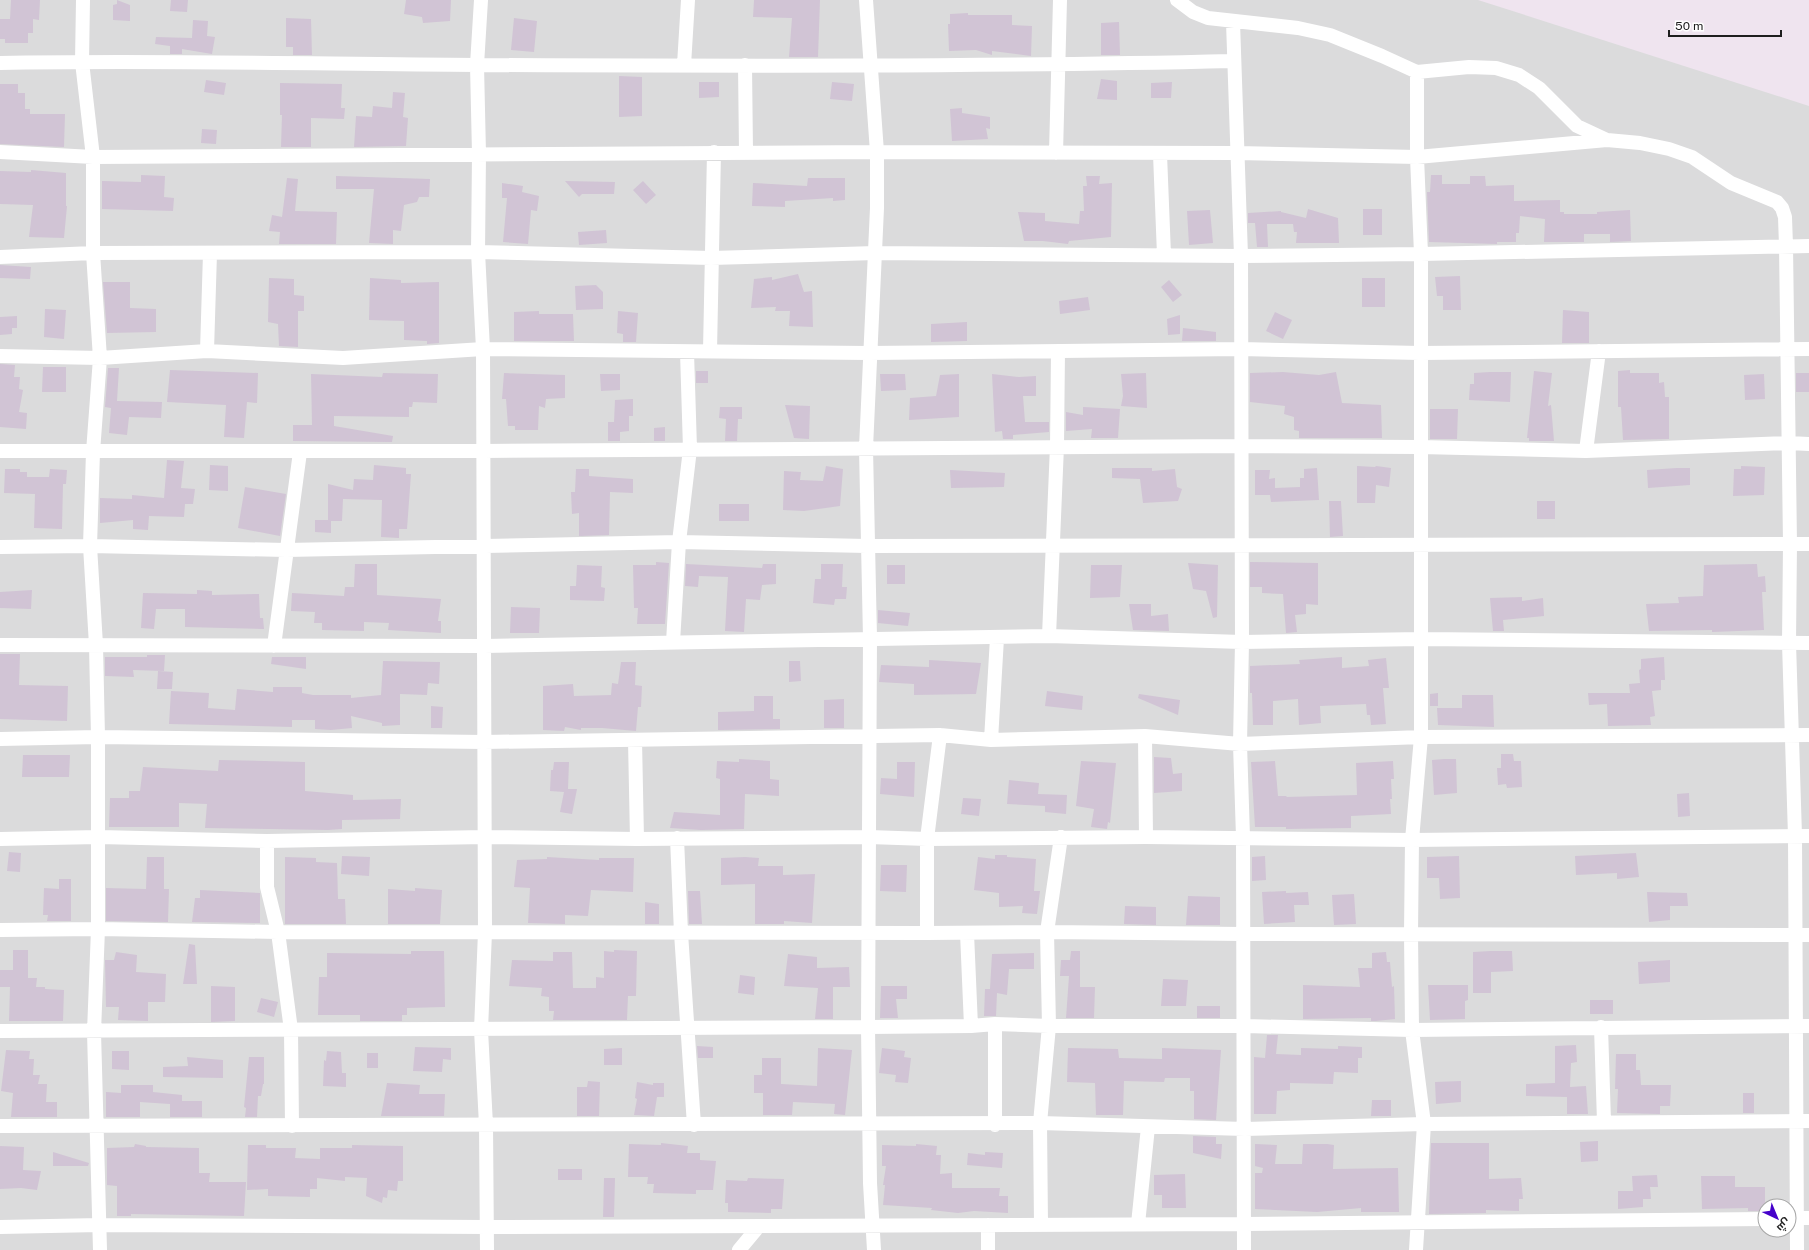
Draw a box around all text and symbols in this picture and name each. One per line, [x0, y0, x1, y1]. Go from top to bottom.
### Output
scale bar [1669, 12, 1781, 38]
text: 50 m [1675, 19, 1703, 33]
north arrow [1757, 1198, 1797, 1238]
text: ش [1774, 1215, 1793, 1234]

